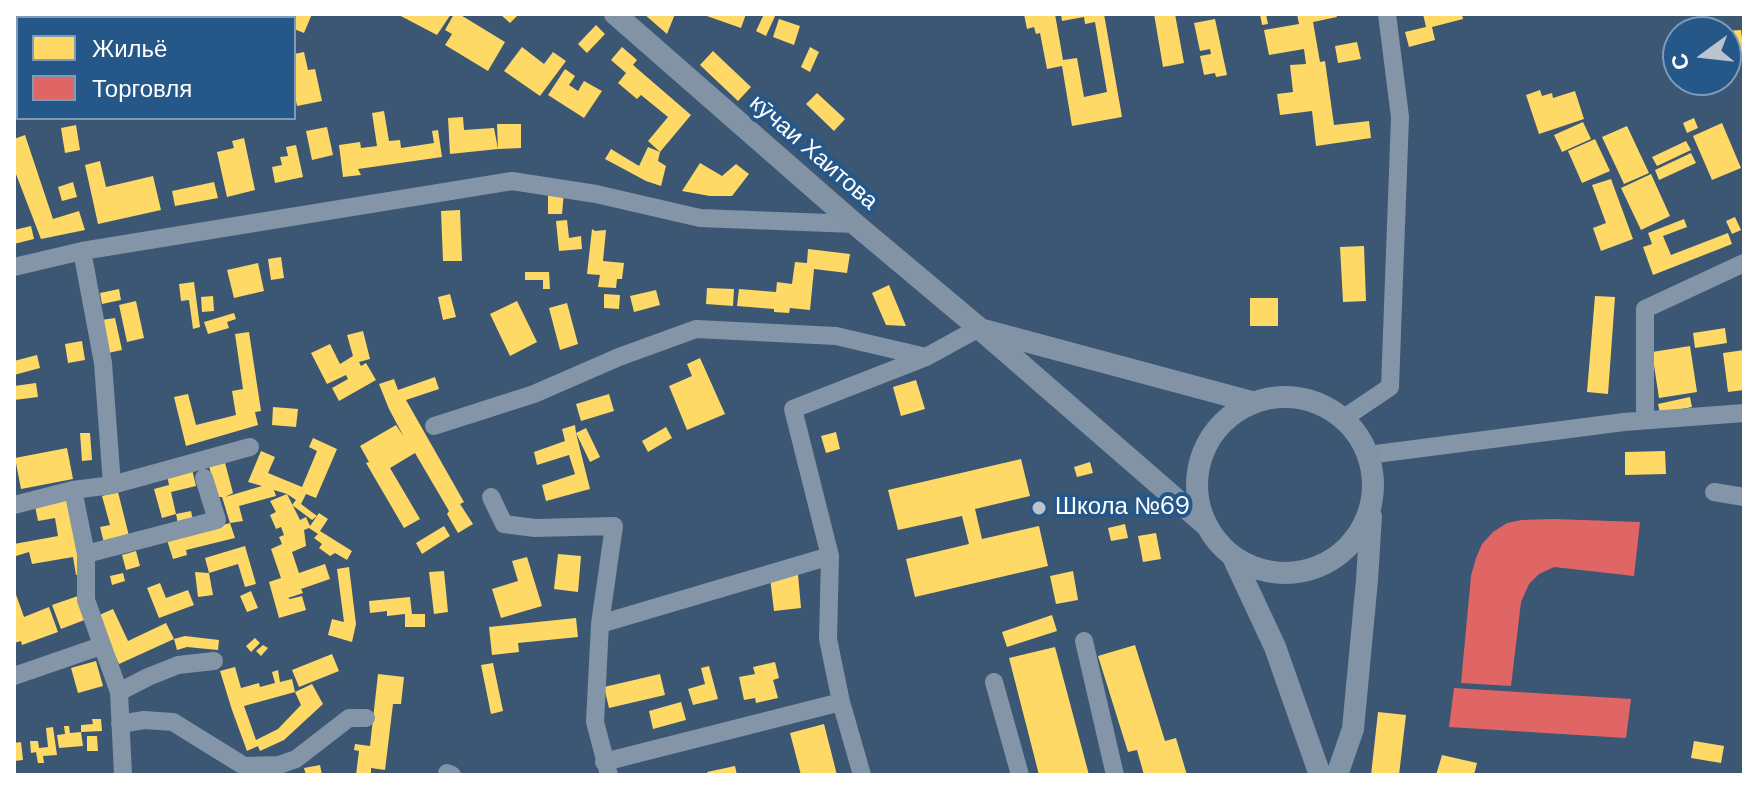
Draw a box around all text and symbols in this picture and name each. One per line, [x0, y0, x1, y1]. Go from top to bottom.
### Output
legend [16, 16, 296, 120]
north arrow [1662, 16, 1742, 96]
text: Жильё [92, 33, 167, 64]
text: С [1664, 50, 1696, 73]
text: Торговля [92, 73, 192, 104]
street label: кӯчаи Хаитова [743, 89, 883, 217]
place label: Школа №69 [1055, 494, 1190, 522]
marker: Школа №69 [1030, 499, 1048, 517]

